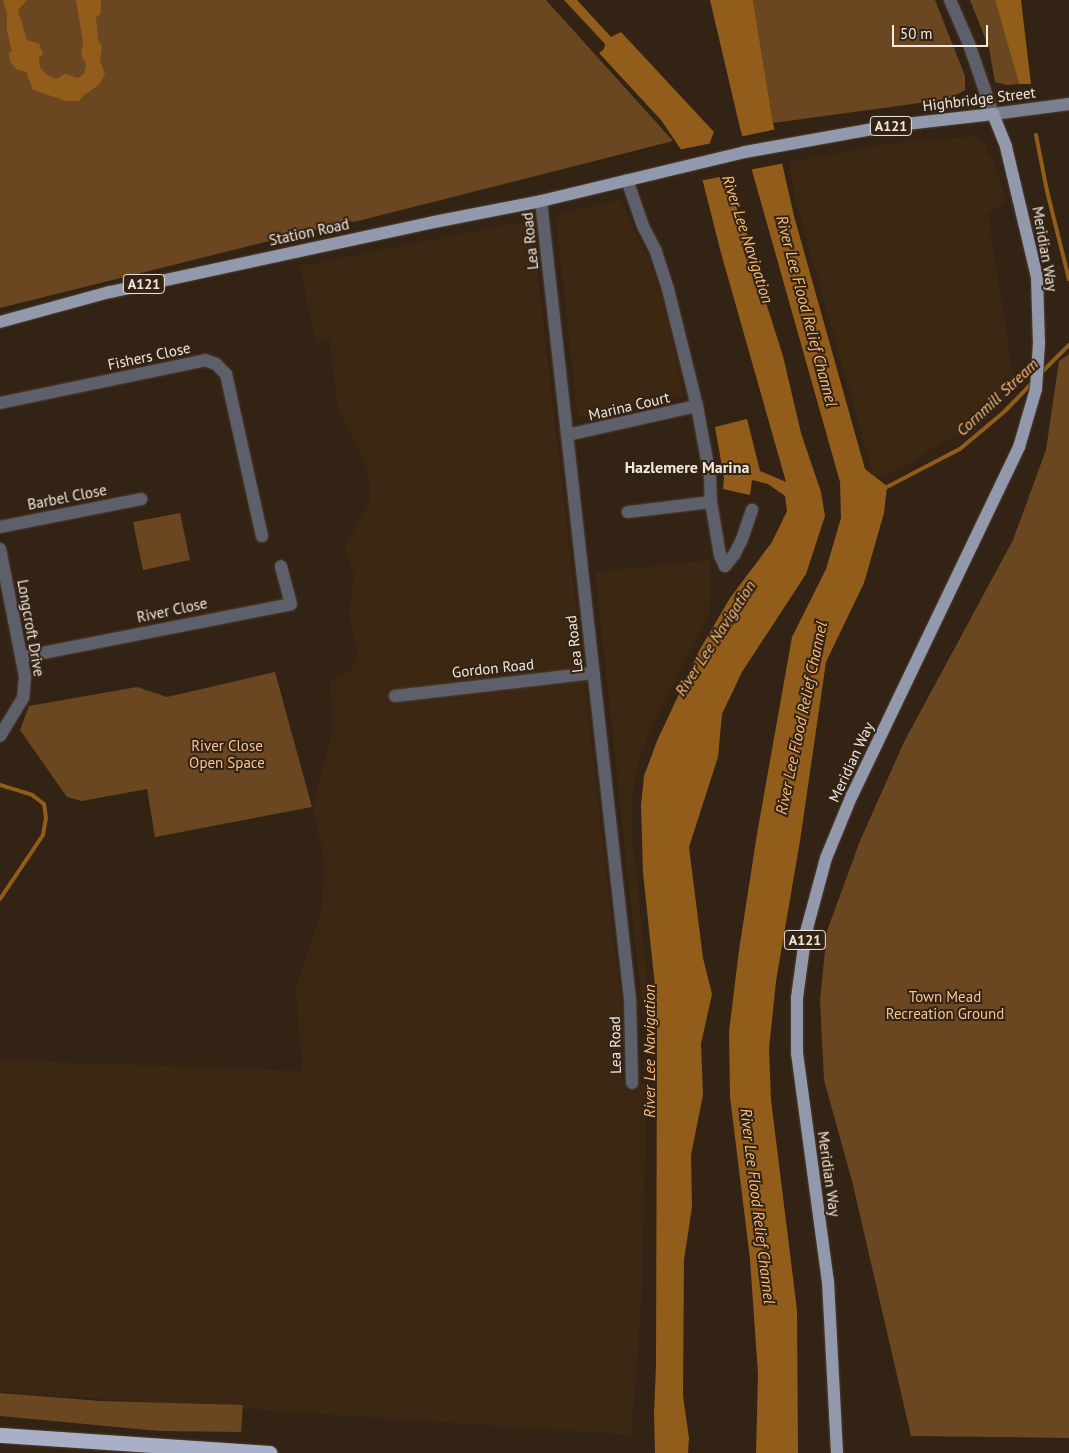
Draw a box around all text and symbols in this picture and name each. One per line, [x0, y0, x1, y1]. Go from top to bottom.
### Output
scale bar [894, 15, 990, 47]
text: 50 m [900, 24, 933, 43]
street label: Highbridge Street [922, 83, 1036, 115]
road number: A121 [870, 114, 912, 138]
water label: River Lee Navigation [718, 172, 778, 306]
street label: Meridian Way [1029, 205, 1061, 293]
street label: Lea Road [518, 211, 542, 271]
water label: River Lee Flood Relief Channel [772, 213, 842, 409]
street label: Station Road [267, 215, 351, 249]
road number: A121 [123, 272, 165, 296]
street label: Fishers Close [106, 338, 192, 374]
water label: Cornmill Stream [952, 354, 1042, 440]
street label: Marina Court [587, 388, 671, 424]
district label: Hazlemere Marina [625, 457, 749, 477]
street label: Barbel Close [26, 481, 108, 513]
water label: River Lee Navigation [670, 577, 760, 699]
street label: Longcroft Drive [14, 578, 48, 678]
street label: River Close [135, 594, 209, 626]
street label: Lea Road [562, 614, 586, 674]
water label: River Lee Flood Relief Channel [771, 619, 831, 817]
street label: Gordon Road [451, 655, 535, 681]
street label: Meridian Way [825, 719, 877, 805]
park label: River Close Open Space [189, 736, 265, 771]
road number: A121 [784, 928, 826, 952]
water label: River Lee Navigation [639, 984, 659, 1118]
park label: Town Mead Recreation Ground [886, 987, 1004, 1022]
street label: Lea Road [605, 1016, 625, 1074]
water label: River Lee Flood Relief Channel [736, 1107, 780, 1305]
street label: Meridian Way [814, 1130, 844, 1218]

